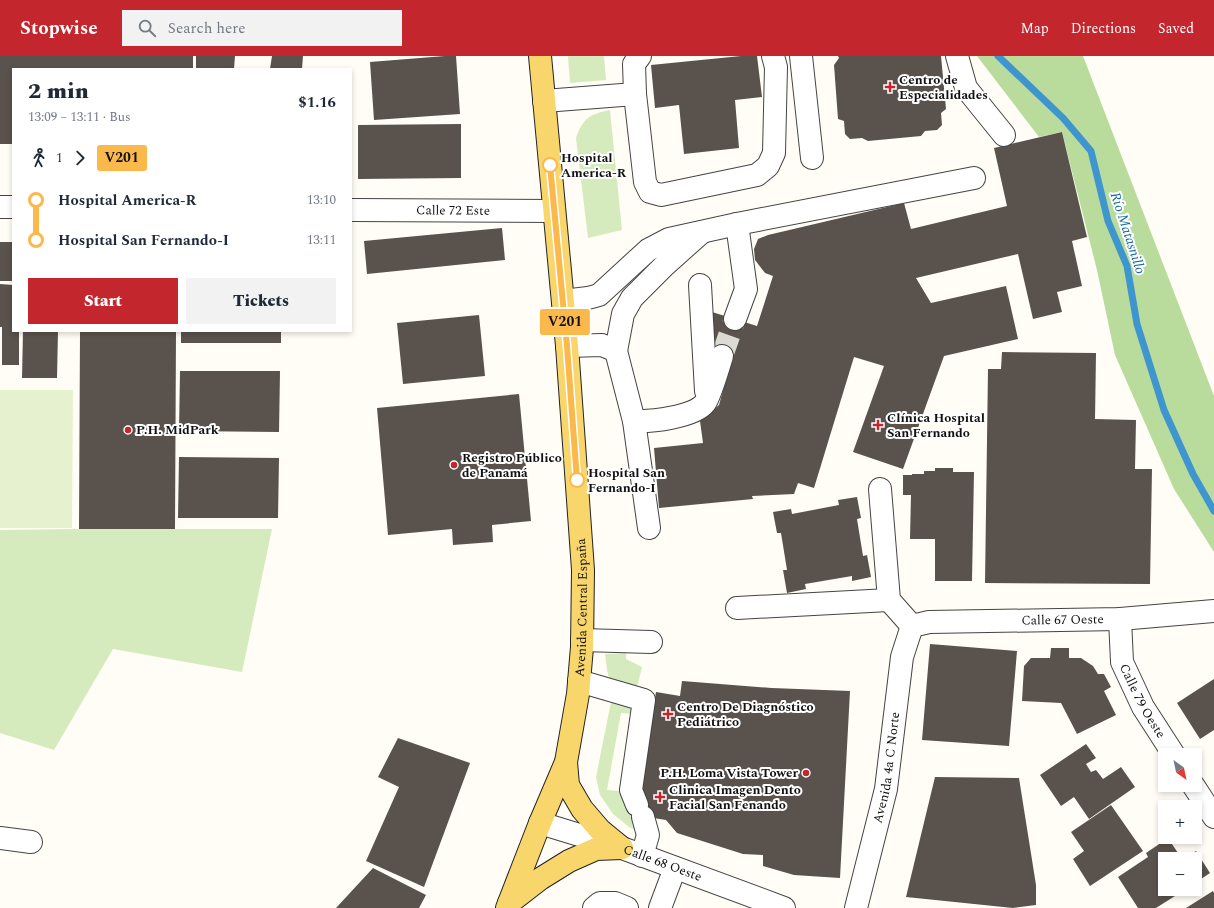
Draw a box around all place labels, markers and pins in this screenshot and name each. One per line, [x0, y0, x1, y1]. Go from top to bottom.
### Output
place label: Centro de Especialidades [899, 70, 988, 105]
marker: Centro de Especialidades [884, 81, 896, 93]
place label: Hospital America-R [561, 148, 627, 183]
marker: Hospital America-R [542, 157, 558, 173]
place label: Clínica Hospital San Fernando [887, 408, 985, 443]
marker: Clínica Hospital San Fernando [872, 419, 884, 431]
place label: P.H. MidPark [136, 420, 219, 440]
marker: P.H. MidPark [123, 425, 133, 435]
place label: Registro Público de Panamá [462, 448, 562, 483]
marker: Registro Público de Panamá [449, 460, 459, 470]
place label: Hospital San Fernando-I [588, 463, 665, 498]
marker: Hospital San Fernando-I [569, 472, 585, 488]
place label: Centro De Diagnóstico Pediátrico [677, 697, 814, 732]
marker: Centro De Diagnóstico Pediátrico [662, 708, 674, 720]
place label: P.H. Loma Vista Tower [660, 763, 798, 783]
marker: P.H. Loma Vista Tower [801, 768, 811, 778]
place label: Clinica Imagen Dento Facial San Fenando [669, 780, 801, 815]
marker: Clinica Imagen Dento Facial San Fenando [654, 791, 666, 803]

